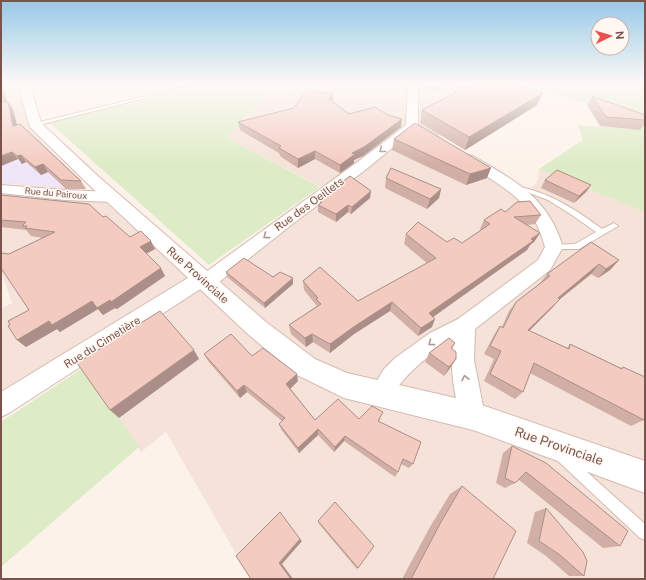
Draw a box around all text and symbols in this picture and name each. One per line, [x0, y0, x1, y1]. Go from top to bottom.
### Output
north arrow [590, 16, 630, 56]
text: N [614, 30, 626, 40]
one-way arrow [379, 146, 386, 153]
street label: Rue des Oeillets [272, 175, 346, 233]
street label: Rue du Pairoux [24, 185, 88, 201]
one-way arrow [263, 231, 270, 238]
street label: Rue Provinciale [165, 244, 231, 306]
street label: Rue du Cimetière [62, 314, 142, 370]
one-way arrow [428, 338, 435, 346]
one-way arrow [461, 375, 469, 382]
street label: Rue Provinciale [513, 424, 605, 468]

